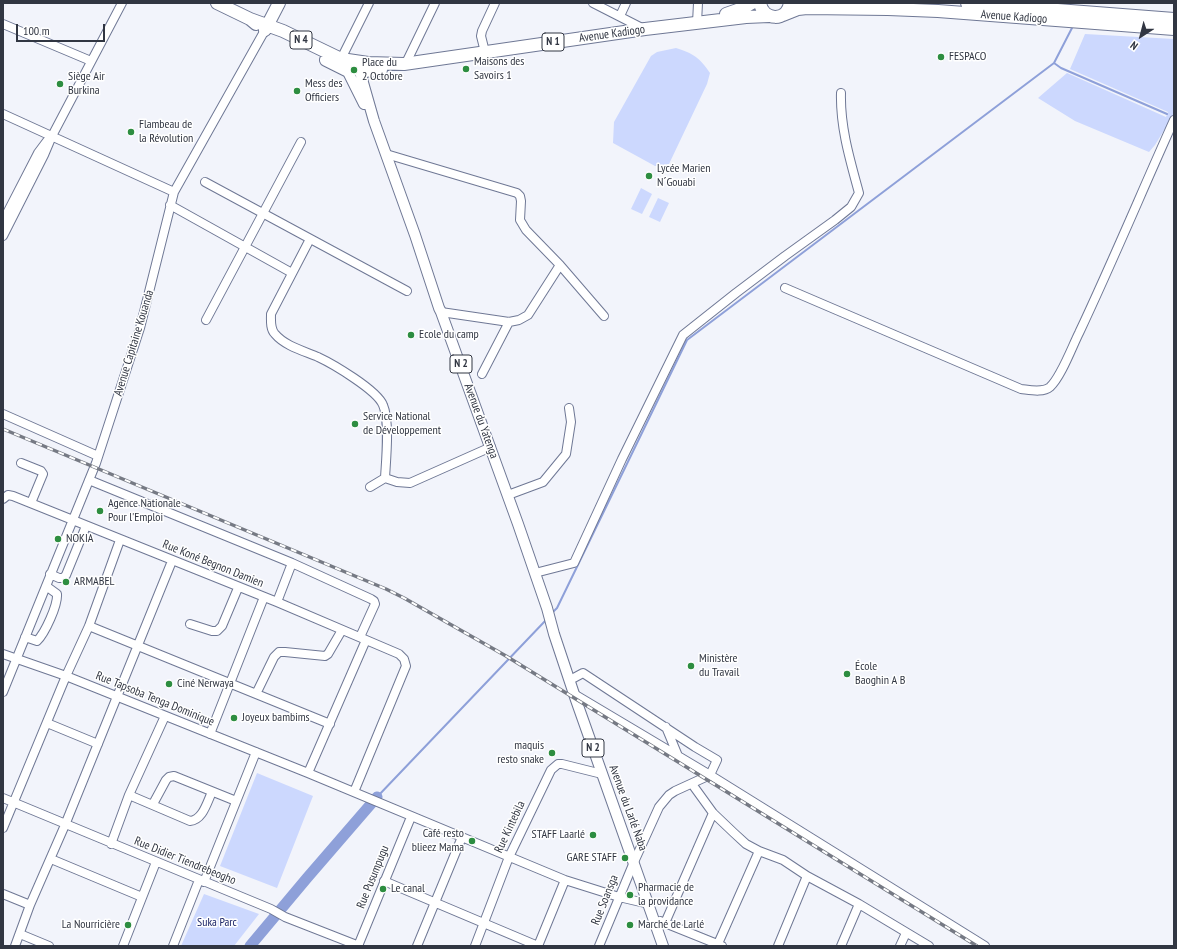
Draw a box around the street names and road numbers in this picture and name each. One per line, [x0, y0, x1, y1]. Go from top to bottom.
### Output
street label: Avenue Kadiogo [980, 7, 1048, 27]
street label: Avenue Kadiogo [578, 22, 646, 46]
road number: N 4 [290, 31, 312, 49]
road number: N 1 [542, 33, 564, 51]
street label: Avenue Capitaine Kouanda [111, 288, 157, 398]
road number: N 2 [450, 355, 472, 373]
street label: Avenue du Yatenga [461, 382, 501, 460]
street label: Rue Koné Begnon Damien [160, 537, 266, 591]
street label: Rue Tapsoba Tenga Dominique [94, 669, 216, 729]
road number: N 2 [582, 739, 604, 757]
street label: Avenue du Larlé Naba [606, 763, 650, 853]
street label: Rue Kintebila [492, 799, 528, 855]
street label: Rue Didier Tiendrebeogho [132, 834, 238, 888]
street label: Rue Pusumpugu [354, 843, 392, 911]
street label: Rue Soansga [588, 873, 622, 927]

